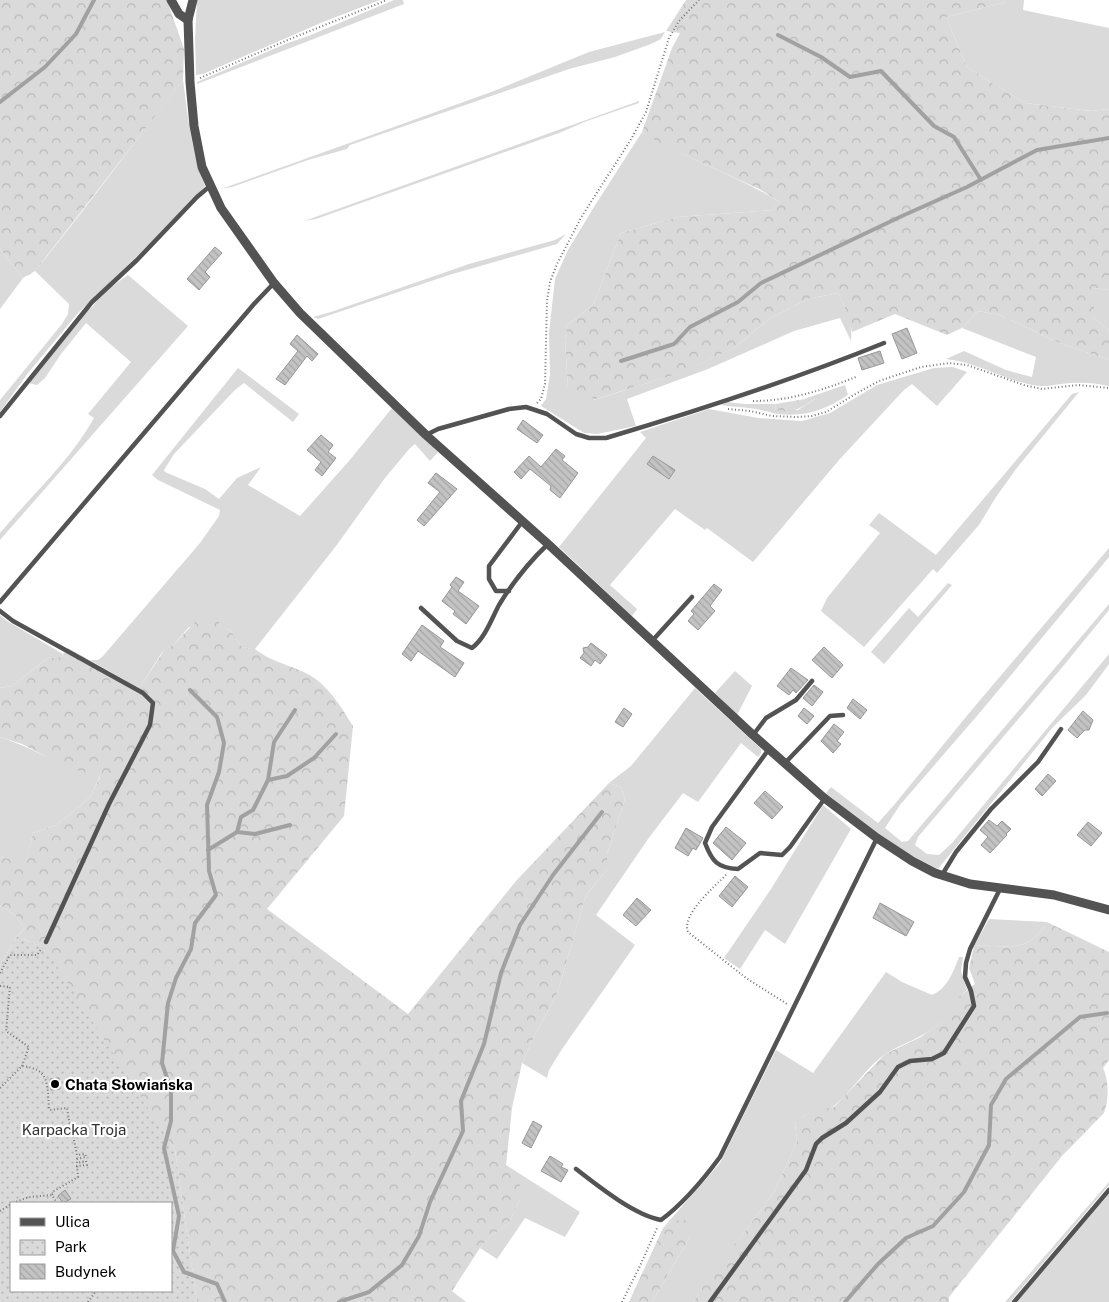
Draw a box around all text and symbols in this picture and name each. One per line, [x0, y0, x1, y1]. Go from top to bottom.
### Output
place label: Chata Słowiańska [65, 1076, 193, 1093]
marker: Chata Słowiańska [49, 1078, 61, 1090]
park label: Karpacka Troja [22, 1121, 126, 1138]
legend [10, 1202, 172, 1292]
text: Ulica [55, 1213, 90, 1230]
text: Park [55, 1238, 87, 1255]
text: Budynek [55, 1263, 116, 1280]

